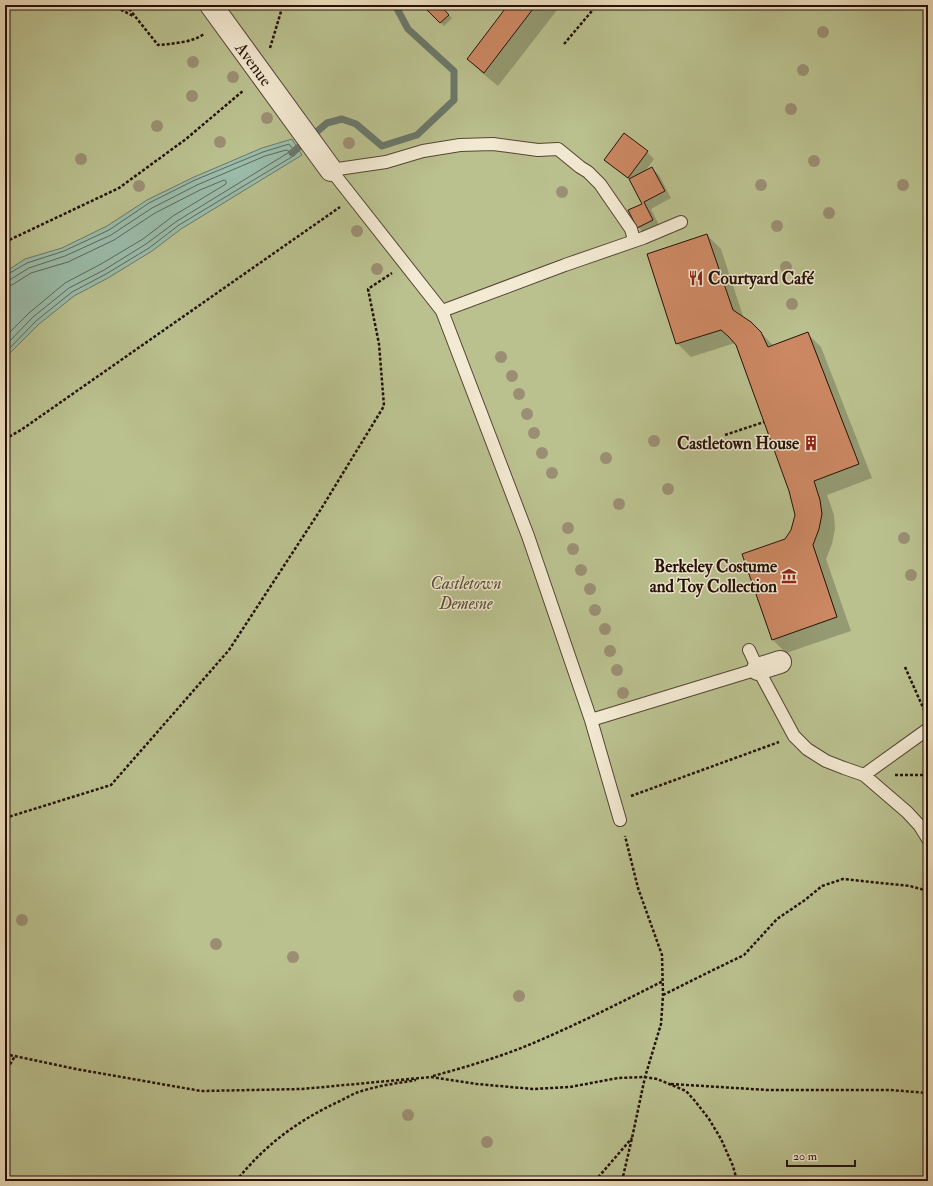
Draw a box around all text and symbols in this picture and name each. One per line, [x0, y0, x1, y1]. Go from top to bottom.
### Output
street label: Avenue [230, 37, 277, 90]
place label: Courtyard Café [708, 268, 815, 290]
restaurant icon: Courtyard Café [687, 269, 705, 287]
place label: Castletown House [677, 433, 800, 454]
building icon: Castletown House [802, 434, 820, 452]
place label: Berkeley Costume and Toy Collection [650, 556, 778, 598]
museum icon: Berkeley Costume and Toy Collection [780, 567, 798, 585]
park label: Castletown Demesne [430, 573, 502, 614]
scale bar [787, 1142, 855, 1168]
text: 20 m [793, 1149, 818, 1164]

